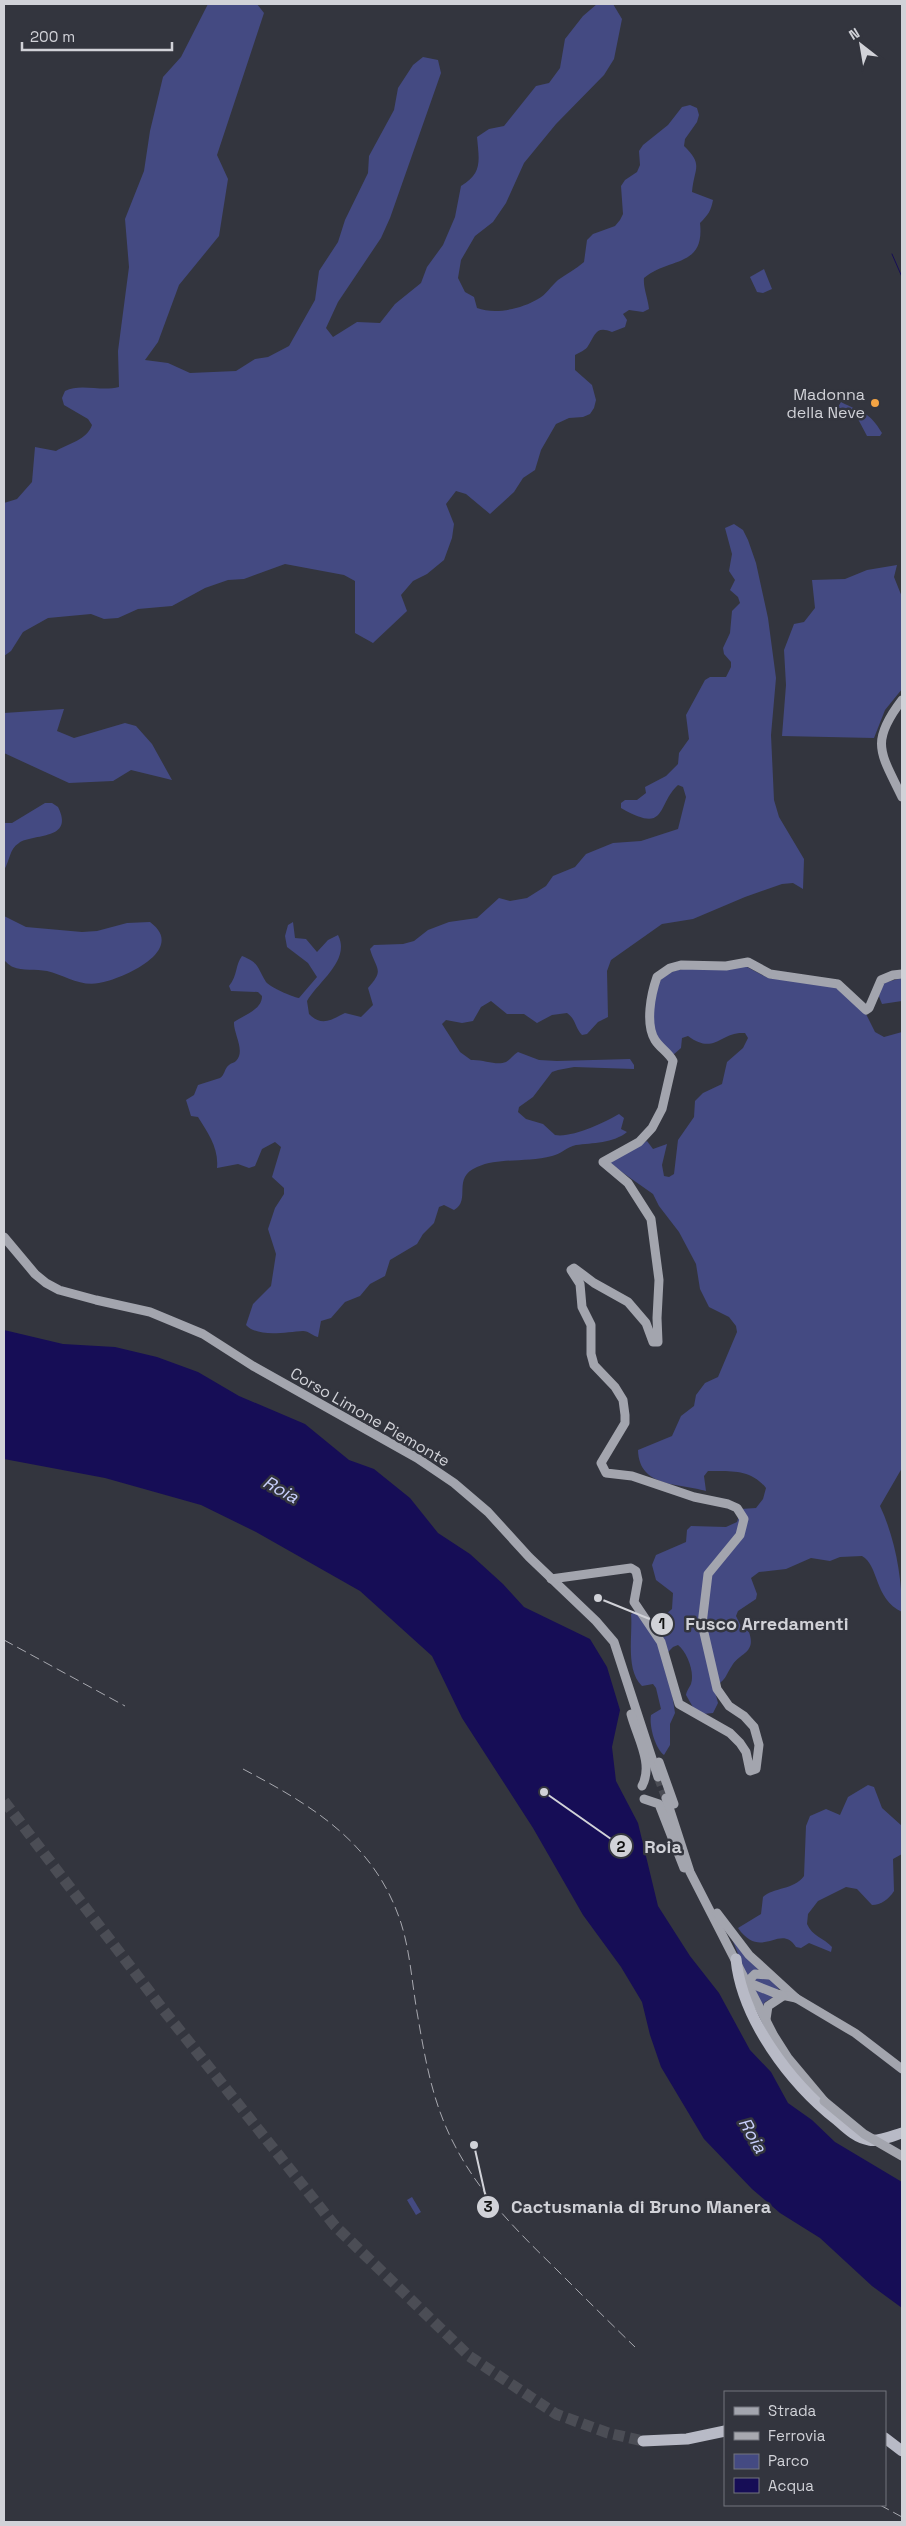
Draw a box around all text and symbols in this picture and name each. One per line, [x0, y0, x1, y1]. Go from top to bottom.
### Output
scale bar [22, 20, 172, 52]
north arrow [836, 20, 886, 70]
text: N [846, 24, 863, 44]
text: 200 m [30, 27, 75, 46]
place label: Madonna della Neve [787, 384, 865, 423]
marker: Madonna della Neve [869, 397, 881, 409]
street label: Corso Limone Piemonte [286, 1363, 454, 1471]
water label: Roia [259, 1470, 303, 1508]
callout: Fusco Arredamenti [650, 1608, 858, 1641]
text: Fusco Arredamenti [685, 1612, 849, 1635]
text: 1 [659, 1614, 665, 1633]
callout: Roia [609, 1830, 691, 1863]
text: Roia [644, 1835, 682, 1858]
text: 2 [617, 1837, 626, 1856]
water label: Roia [734, 2113, 773, 2157]
callout: Cactusmania di Bruno Manera [476, 2190, 781, 2223]
text: Cactusmania di Bruno Manera [511, 2195, 772, 2218]
text: 3 [483, 2197, 493, 2216]
legend [724, 2391, 886, 2506]
text: Strada [768, 2401, 817, 2420]
text: Ferrovia [768, 2426, 826, 2445]
text: Parco [768, 2451, 809, 2470]
text: Acqua [768, 2476, 814, 2495]

